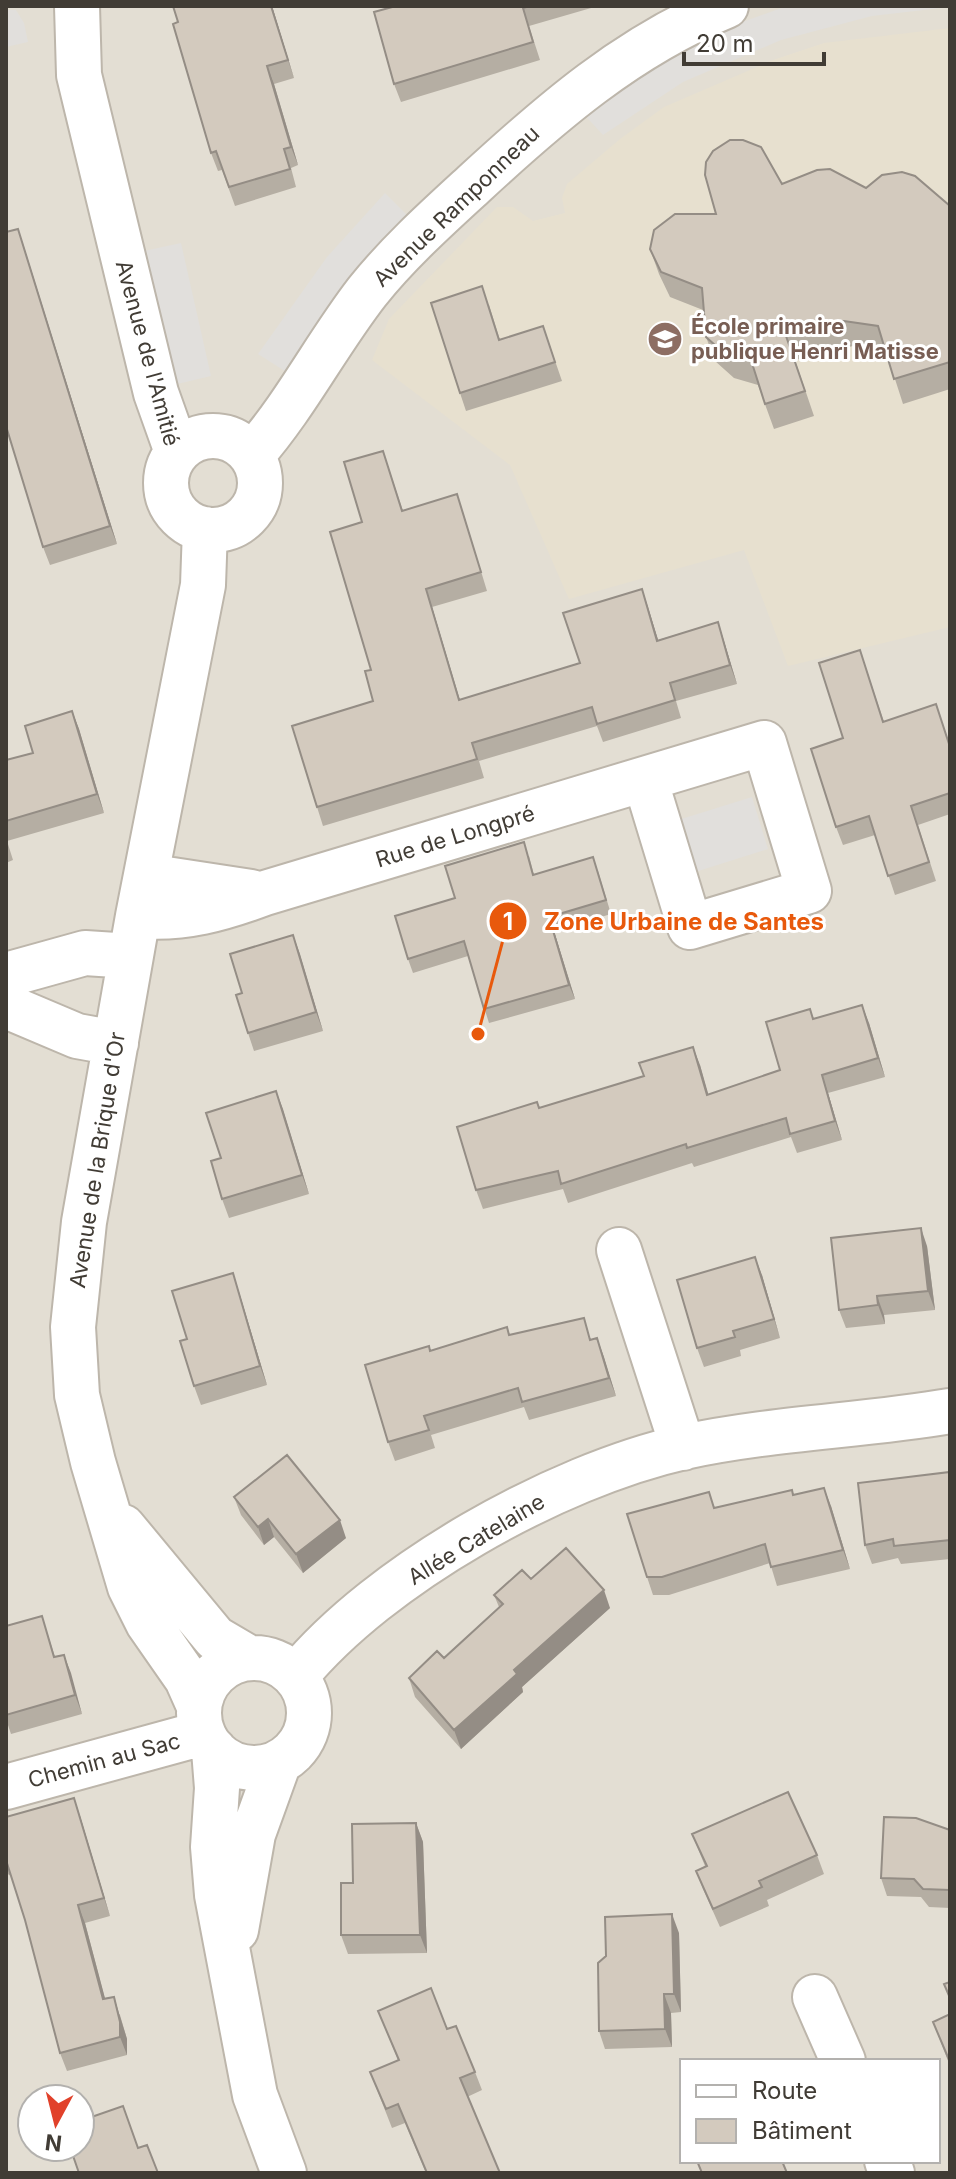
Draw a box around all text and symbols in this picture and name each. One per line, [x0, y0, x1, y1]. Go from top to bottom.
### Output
scale bar [684, 16, 824, 66]
text: 20 m [696, 29, 754, 58]
street label: Avenue Ramponneau [368, 120, 544, 292]
street label: Avenue de l'Amitié [111, 257, 185, 449]
place label: École primaire publique Henri Matisse [691, 313, 939, 364]
school or university icon: École primaire publique Henri Matisse [646, 320, 684, 358]
street label: Rue de Longpré [372, 799, 538, 873]
callout: Zone Urbaine de Santes [488, 897, 840, 945]
text: 1 [503, 907, 513, 936]
text: Zone Urbaine de Santes [544, 907, 824, 936]
street label: Avenue de la Brique d'Or [64, 1030, 130, 1290]
street label: Allée Catelaine [403, 1488, 549, 1590]
street label: Chemin au Sac [25, 1727, 183, 1793]
legend [680, 2059, 940, 2163]
text: Route [752, 2076, 817, 2105]
north arrow [16, 2083, 96, 2163]
text: Bâtiment [752, 2116, 852, 2145]
text: N [44, 2129, 63, 2157]

